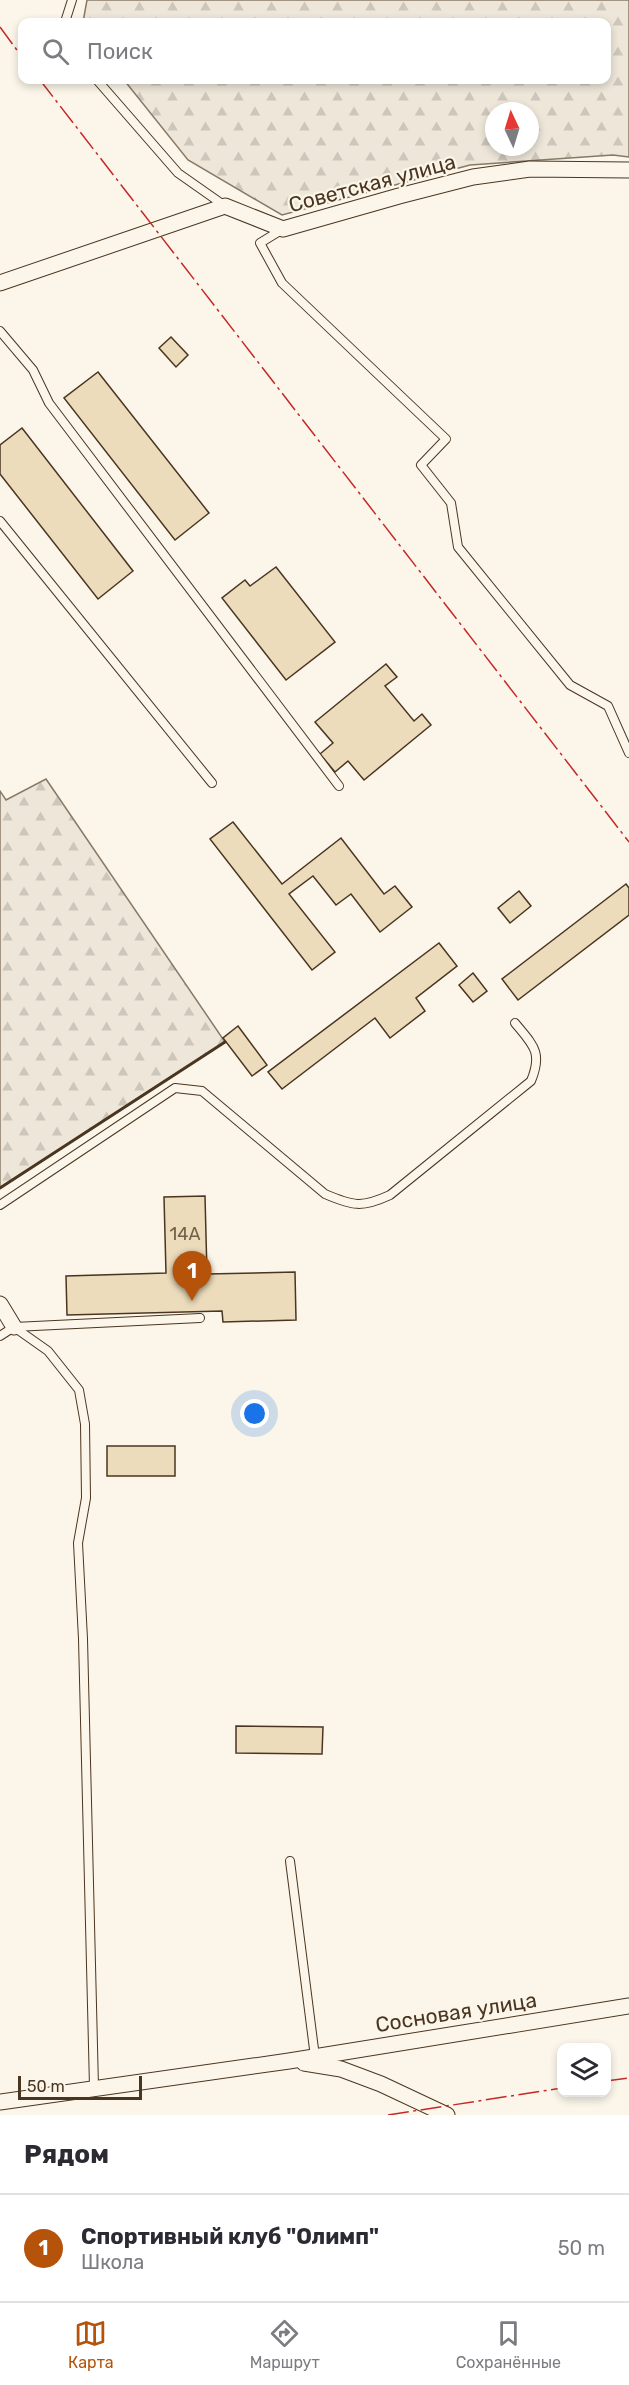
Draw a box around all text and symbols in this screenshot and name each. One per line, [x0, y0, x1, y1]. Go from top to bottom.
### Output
search box [18, 18, 611, 84]
icon: search [39, 35, 72, 68]
text: Поиск [87, 38, 153, 65]
north arrow [485, 102, 539, 156]
street label: Советская улица [286, 149, 458, 217]
house number: 14А [170, 1223, 200, 1245]
pin: 1 [172, 1252, 212, 1301]
your location [240, 1399, 269, 1428]
street label: Сосновая улица [374, 1987, 538, 2037]
map controls [557, 2043, 611, 2097]
button: layers [557, 2043, 611, 2097]
scale bar [18, 2073, 142, 2100]
text: 50 m [27, 2077, 65, 2096]
text: Рядом [24, 2139, 109, 2170]
text: Спортивный клуб "Олимп" [81, 2223, 379, 2250]
text: 1 [39, 2236, 48, 2260]
text: 50 m [558, 2236, 605, 2260]
text: Школа [81, 2250, 144, 2274]
tab: Карта [68, 2317, 114, 2372]
tab: Маршрут [250, 2317, 320, 2372]
tab: Сохранённые [456, 2317, 561, 2372]

